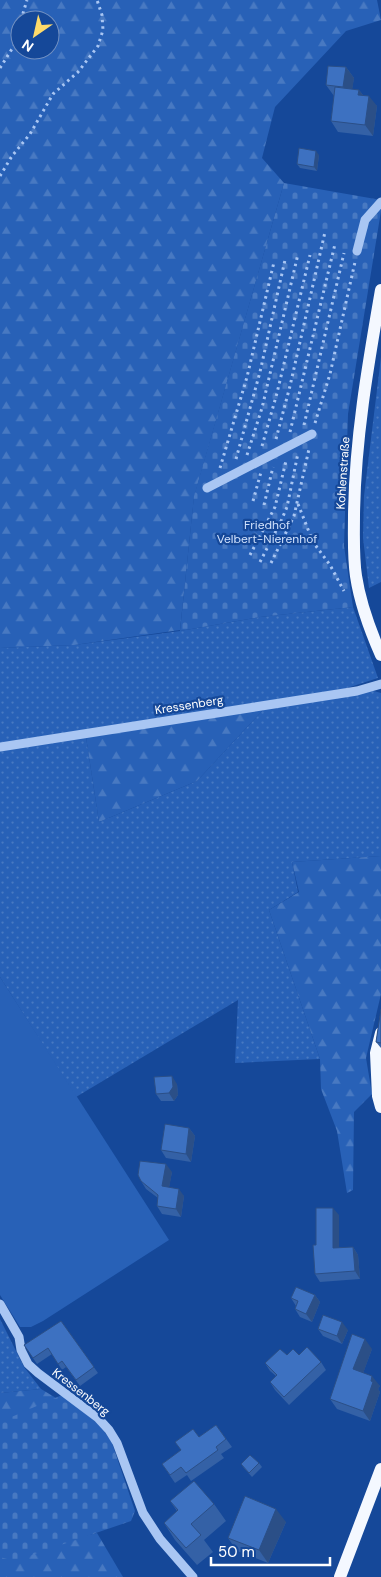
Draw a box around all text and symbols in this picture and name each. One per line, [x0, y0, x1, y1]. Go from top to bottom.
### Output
north arrow [10, 10, 60, 60]
text: N [18, 35, 37, 56]
street label: Kohlenstraße [332, 436, 354, 510]
park label: Friedhof Velbert-Nierenhof [217, 517, 317, 547]
street label: Kressenberg [154, 692, 225, 718]
street label: Kressenberg [49, 1364, 113, 1420]
scale bar [211, 1534, 330, 1566]
text: 50 m [218, 1542, 255, 1562]

